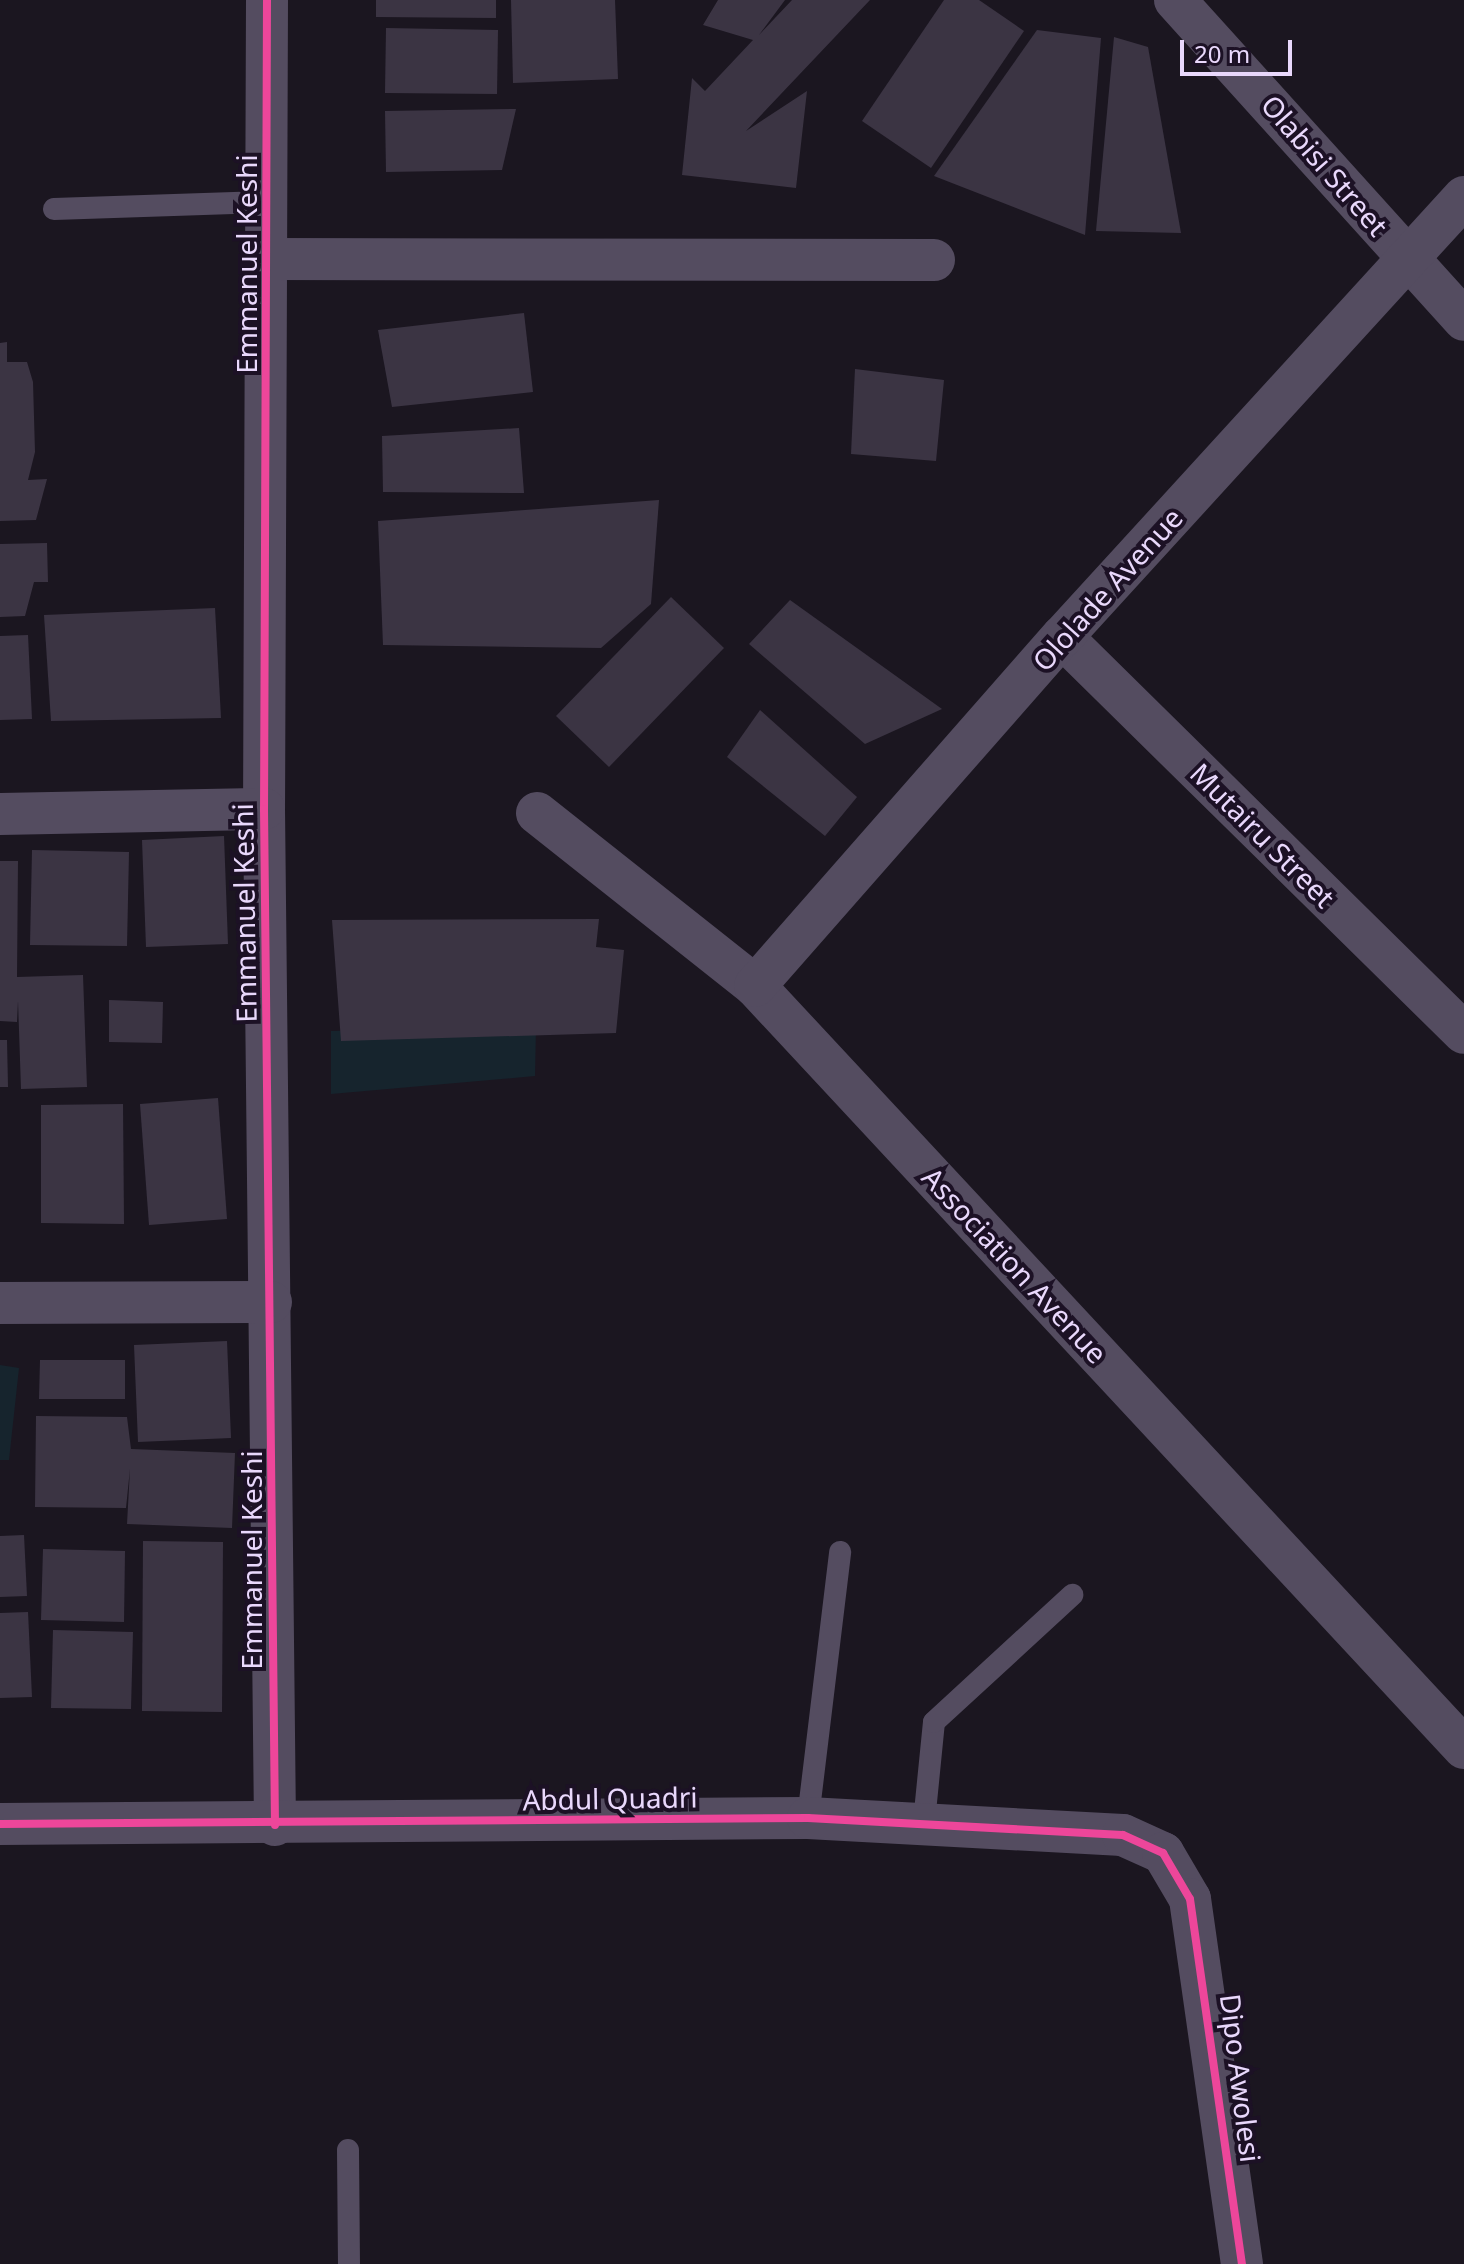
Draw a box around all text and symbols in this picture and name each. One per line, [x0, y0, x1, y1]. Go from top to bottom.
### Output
scale bar [1184, 24, 1296, 74]
text: 20 m [1194, 37, 1250, 70]
street label: Olabisi Street [1255, 88, 1395, 242]
street label: Emmanuel Keshi [229, 154, 263, 374]
street label: Ololade Avenue [1025, 501, 1189, 677]
street label: Mutairu Street [1184, 756, 1342, 914]
street label: Emmanuel Keshi [225, 803, 263, 1023]
street label: Association Avenue [916, 1160, 1114, 1370]
street label: Emmanuel Keshi [234, 1450, 268, 1670]
street label: Abdul Quadri [522, 1780, 698, 1816]
street label: Dipo Awolesi [1214, 1992, 1268, 2164]

